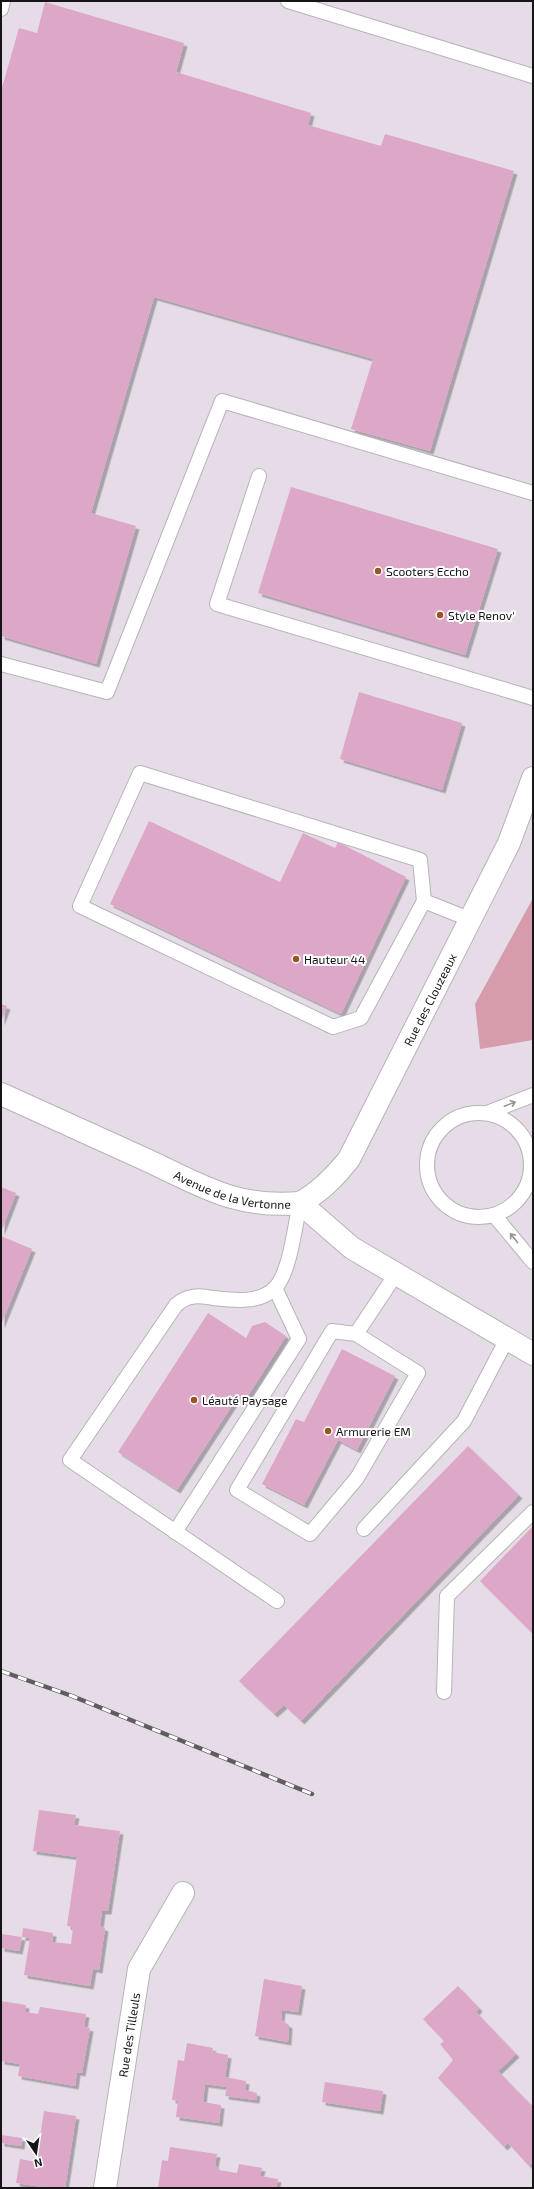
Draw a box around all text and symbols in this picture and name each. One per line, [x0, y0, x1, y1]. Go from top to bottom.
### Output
place label: Scooters Eccho [386, 564, 469, 578]
marker: Scooters Eccho [373, 566, 383, 576]
place label: Style Renov' [448, 608, 515, 622]
marker: Style Renov' [435, 610, 445, 620]
street label: Rue des Clouzeaux [400, 950, 459, 1048]
place label: Hauteur 44 [304, 952, 365, 966]
marker: Hauteur 44 [291, 954, 301, 964]
one-way arrow [503, 1100, 515, 1108]
street label: Avenue de la Vertonne [172, 1167, 291, 1211]
one-way arrow [510, 1233, 518, 1244]
place label: Léauté Paysage [202, 1393, 287, 1407]
marker: Léauté Paysage [189, 1395, 199, 1405]
place label: Armurerie EM [336, 1424, 411, 1438]
marker: Armurerie EM [323, 1426, 333, 1436]
street label: Rue des Tilleuls [115, 1992, 142, 2078]
north arrow [16, 2133, 56, 2173]
text: N [33, 2156, 44, 2170]

